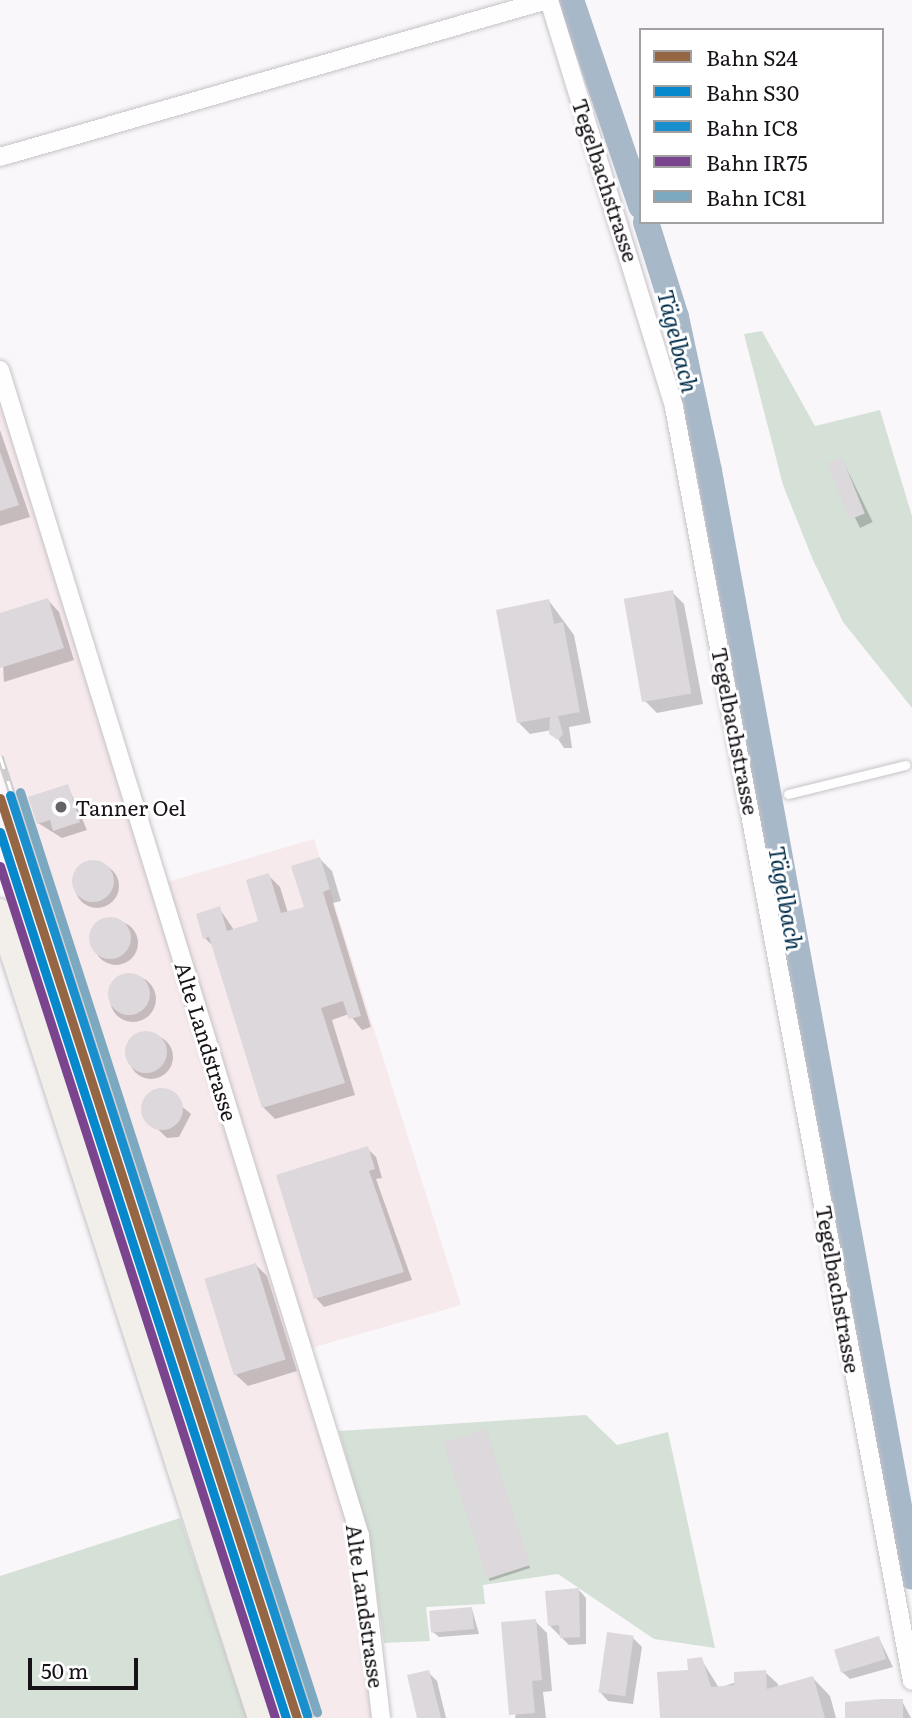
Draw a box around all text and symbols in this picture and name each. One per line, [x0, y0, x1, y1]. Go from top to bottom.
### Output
legend [639, 28, 884, 224]
text: Bahn S24 [706, 41, 798, 72]
text: Bahn S30 [706, 76, 799, 107]
street label: Tegelbachstrasse [568, 95, 644, 265]
text: Bahn IC8 [706, 111, 798, 142]
text: Bahn IR75 [706, 146, 808, 177]
text: Bahn IC81 [706, 181, 806, 212]
water label: Tägelbach [653, 287, 705, 395]
street label: Tegelbachstrasse [707, 645, 765, 817]
place label: Tanner Oel [75, 794, 186, 820]
marker: Tanner Oel [53, 799, 69, 815]
water label: Tägelbach [764, 844, 810, 952]
street label: Alte Landstrasse [171, 958, 243, 1124]
street label: Tegelbachstrasse [812, 1203, 866, 1375]
street label: Alte Landstrasse [342, 1522, 390, 1690]
scale bar [32, 1644, 142, 1688]
text: 50 m [41, 1654, 88, 1685]

